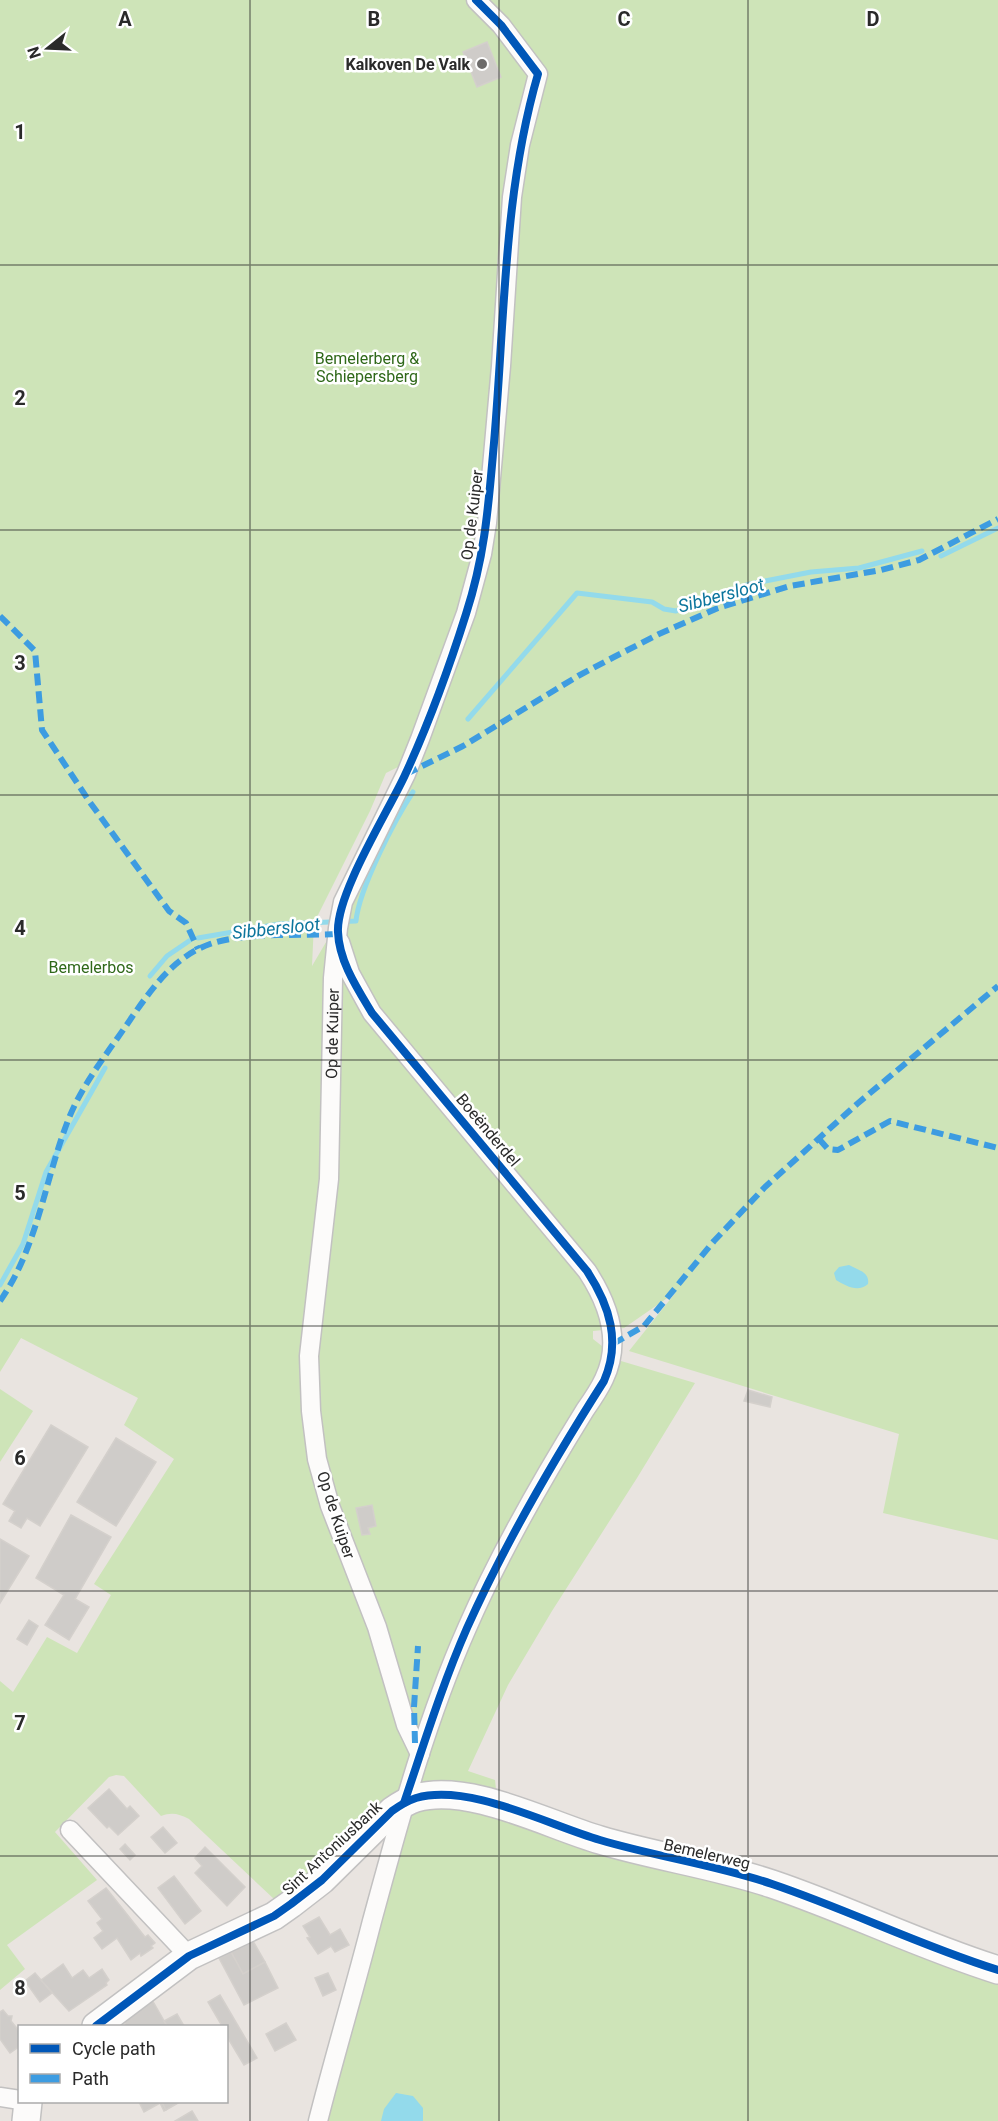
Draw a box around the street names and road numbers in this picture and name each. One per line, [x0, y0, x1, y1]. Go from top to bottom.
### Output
street label: Op de Kuiper [457, 468, 487, 561]
street label: Op de Kuiper [321, 987, 342, 1079]
street label: Boeënderdel [452, 1090, 524, 1170]
street label: Op de Kuiper [313, 1469, 359, 1562]
street label: Sint Antoniusbank [278, 1796, 386, 1899]
street label: Bemelerweg [662, 1835, 752, 1873]

